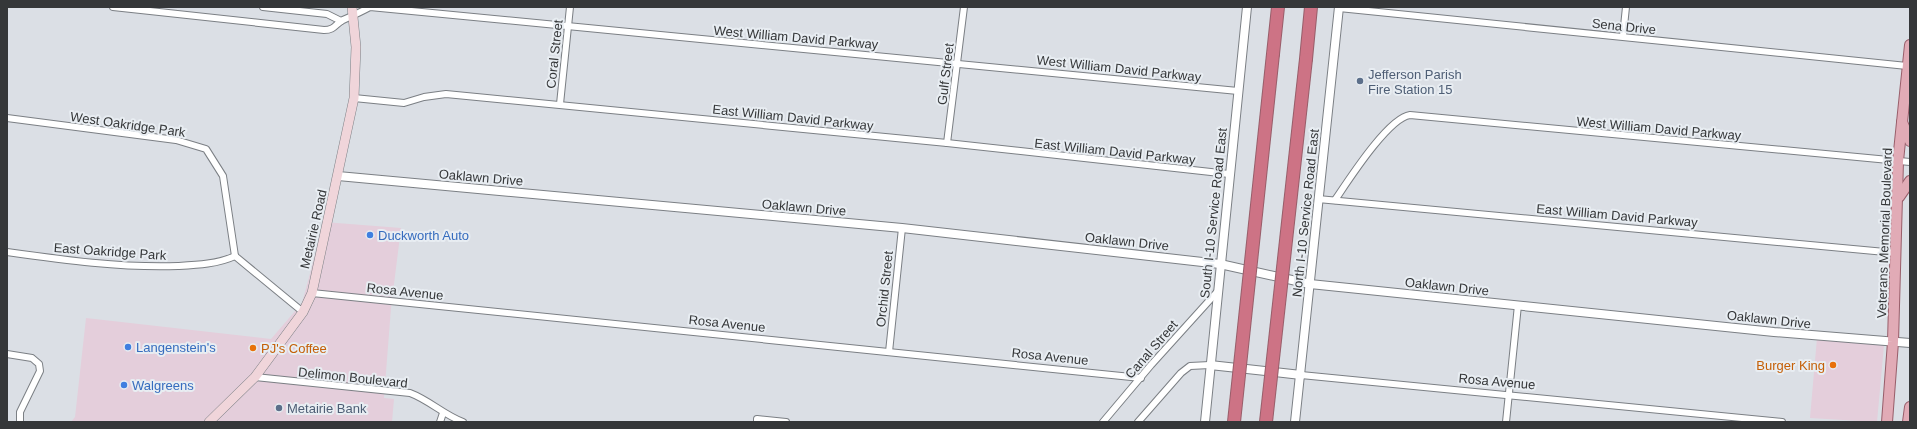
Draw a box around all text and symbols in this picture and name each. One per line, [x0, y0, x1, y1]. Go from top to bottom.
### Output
street label: Sena Drive [1591, 16, 1657, 37]
street label: Coral Street [543, 18, 566, 89]
street label: West William David Parkway [713, 23, 879, 52]
street label: Gulf Street [934, 42, 957, 106]
street label: West William David Parkway [1036, 52, 1202, 85]
place label: Jefferson Parish Fire Station 15 [1368, 67, 1462, 97]
marker: Jefferson Parish Fire Station 15 [1355, 76, 1365, 86]
street label: East William David Parkway [712, 102, 875, 133]
street label: West Oakridge Park [69, 109, 187, 140]
street label: West William David Parkway [1576, 114, 1742, 143]
street label: South I-10 Service Road East [1197, 127, 1230, 299]
street label: North I-10 Service Road East [1289, 128, 1322, 298]
street label: East William David Parkway [1034, 136, 1197, 167]
street label: Veterans Memorial Boulevard [1874, 148, 1895, 318]
street label: Oaklawn Drive [438, 166, 524, 189]
street label: Metairie Road [297, 188, 330, 270]
street label: Oaklawn Drive [761, 196, 847, 219]
street label: East William David Parkway [1536, 201, 1699, 230]
place label: Duckworth Auto [378, 228, 469, 243]
marker: Duckworth Auto [365, 230, 375, 240]
street label: Oaklawn Drive [1084, 230, 1170, 253]
street label: East Oakridge Park [53, 240, 167, 263]
street label: Orchid Street [873, 250, 896, 328]
street label: Oaklawn Drive [1404, 275, 1490, 298]
street label: Rosa Avenue [366, 280, 444, 303]
street label: Oaklawn Drive [1726, 308, 1812, 331]
street label: Rosa Avenue [688, 312, 766, 335]
street label: Canal Street [1122, 317, 1181, 382]
place label: Langenstein's [136, 340, 216, 355]
place label: PJ's Coffee [261, 341, 327, 356]
marker: Langenstein's [123, 342, 133, 352]
marker: PJ's Coffee [248, 343, 258, 353]
street label: Rosa Avenue [1011, 345, 1089, 368]
place label: Burger King [1756, 358, 1825, 373]
marker: Burger King [1828, 360, 1838, 370]
street label: Delimon Boulevard [298, 364, 408, 391]
street label: Rosa Avenue [1458, 371, 1536, 392]
place label: Walgreens [132, 378, 194, 393]
marker: Walgreens [119, 380, 129, 390]
place label: Metairie Bank [287, 401, 367, 416]
marker: Metairie Bank [274, 403, 284, 413]

